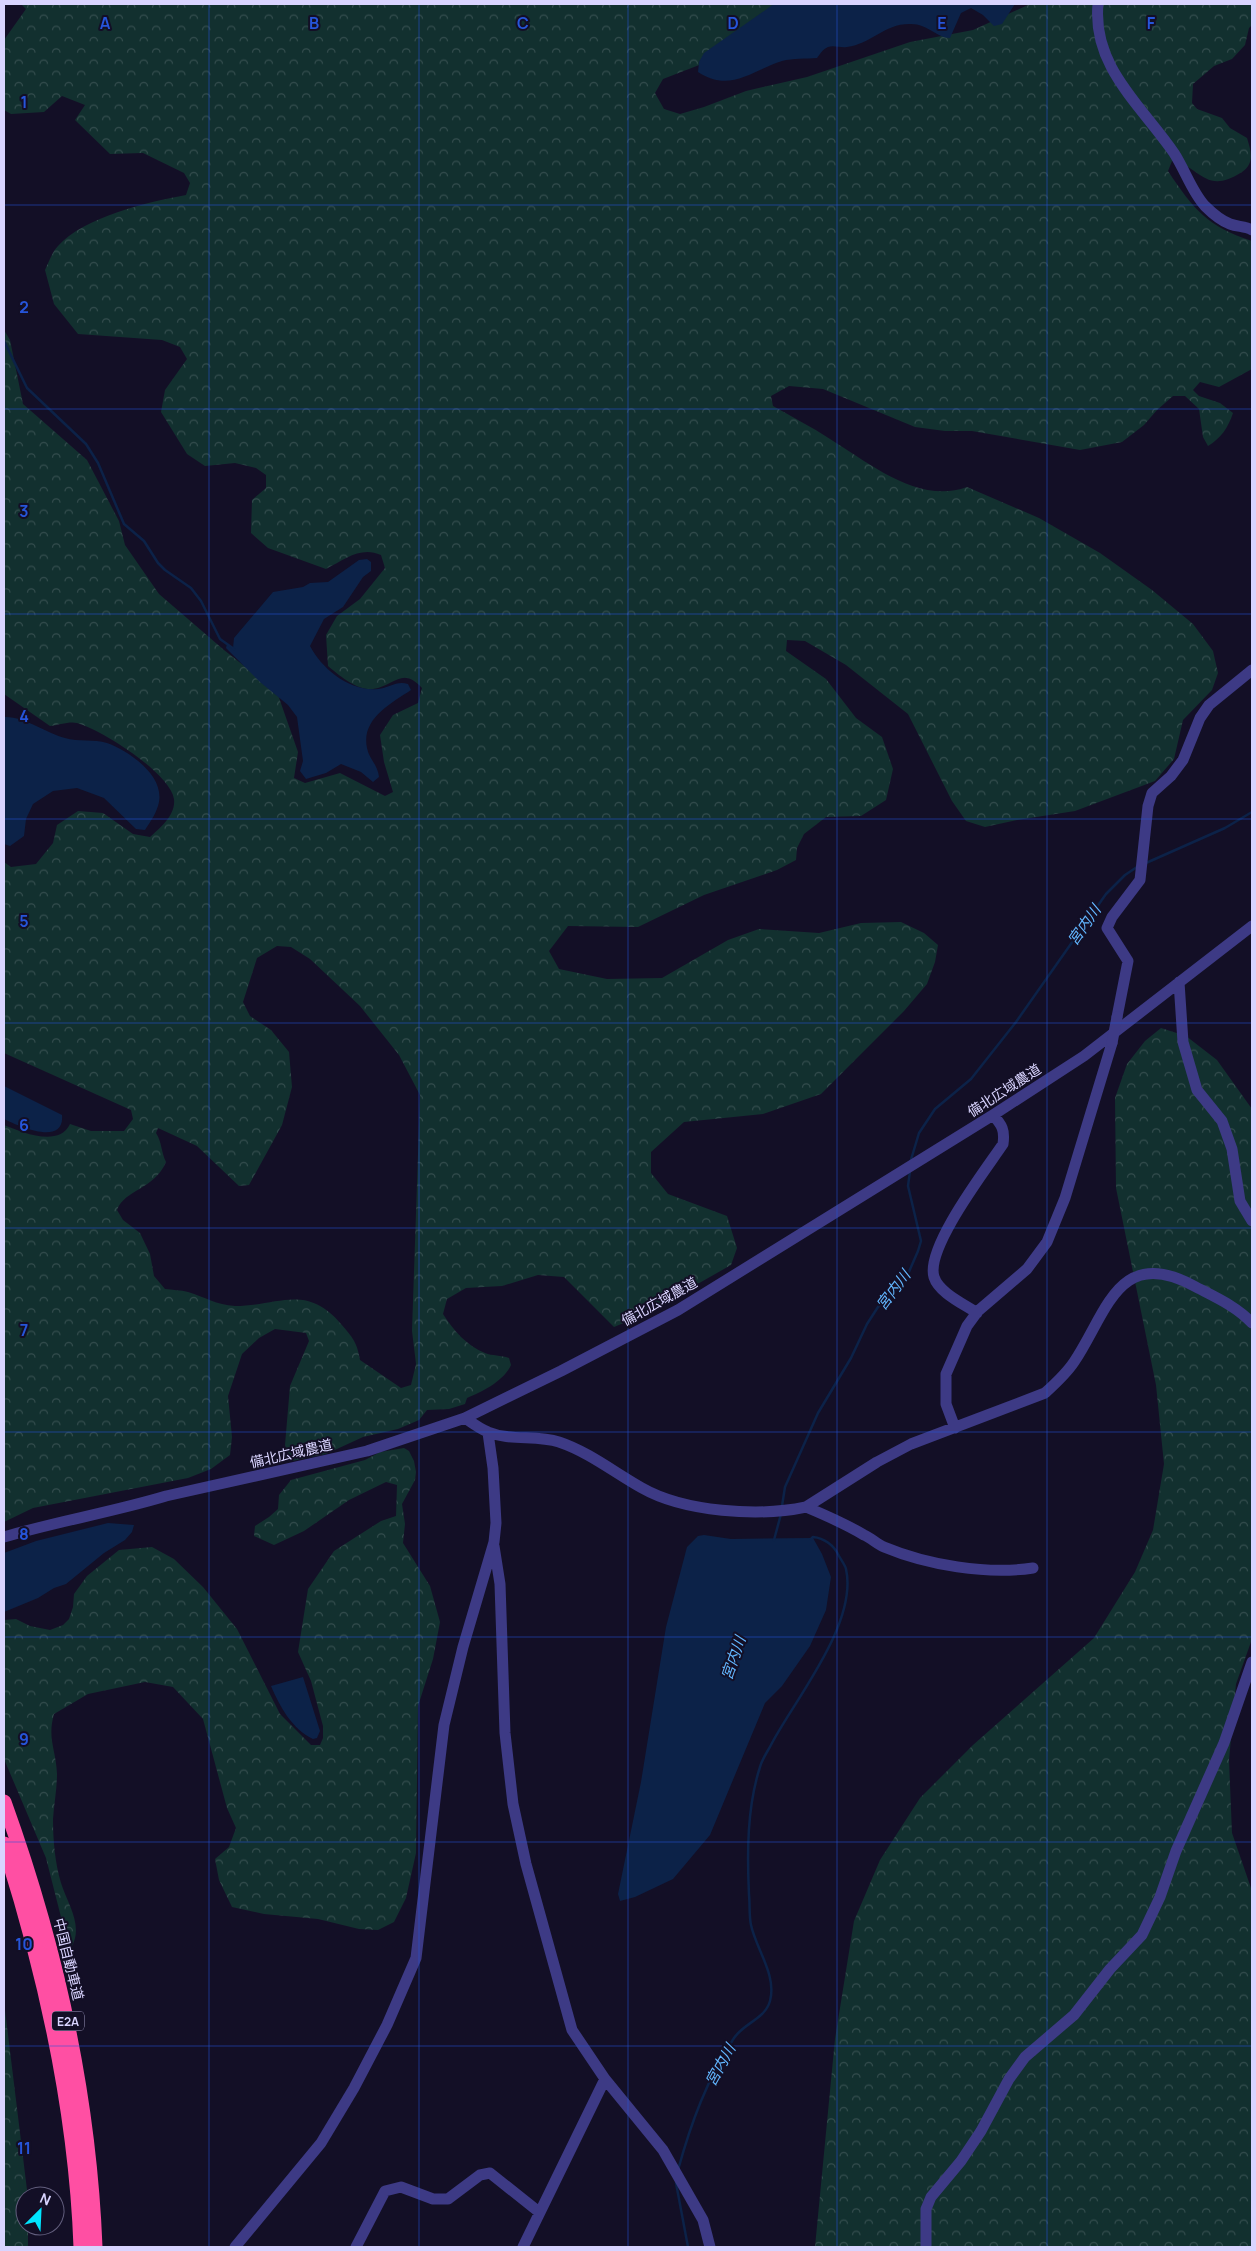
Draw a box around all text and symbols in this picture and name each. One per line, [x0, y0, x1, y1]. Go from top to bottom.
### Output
text: A [100, 12, 111, 34]
text: B [309, 12, 319, 34]
text: C [517, 12, 529, 34]
text: D [727, 12, 739, 34]
text: E [937, 12, 947, 34]
text: F [1147, 12, 1156, 34]
text: 1 [20, 91, 28, 113]
text: 2 [19, 296, 29, 318]
text: 3 [19, 500, 29, 522]
text: 4 [19, 705, 29, 727]
water label: 宮内川 [1062, 899, 1107, 949]
text: 5 [19, 910, 29, 932]
street label: 備北広域農道 [964, 1059, 1044, 1121]
text: 6 [19, 1114, 29, 1136]
water label: 宮内川 [871, 1264, 916, 1314]
street label: 備北広域農道 [618, 1272, 700, 1330]
text: 7 [20, 1319, 28, 1341]
street label: 備北広域農道 [248, 1434, 334, 1472]
text: 8 [19, 1523, 29, 1545]
water label: 宮内川 [716, 1631, 751, 1683]
text: 9 [19, 1728, 29, 1750]
street label: 中国自動車道 [50, 1916, 88, 2002]
text: 10 [15, 1933, 33, 1955]
road number: E2A [52, 2012, 84, 2030]
water label: 宮内川 [700, 2038, 741, 2090]
text: 11 [17, 2137, 31, 2159]
north arrow [15, 2186, 65, 2236]
text: N [37, 2188, 54, 2209]

